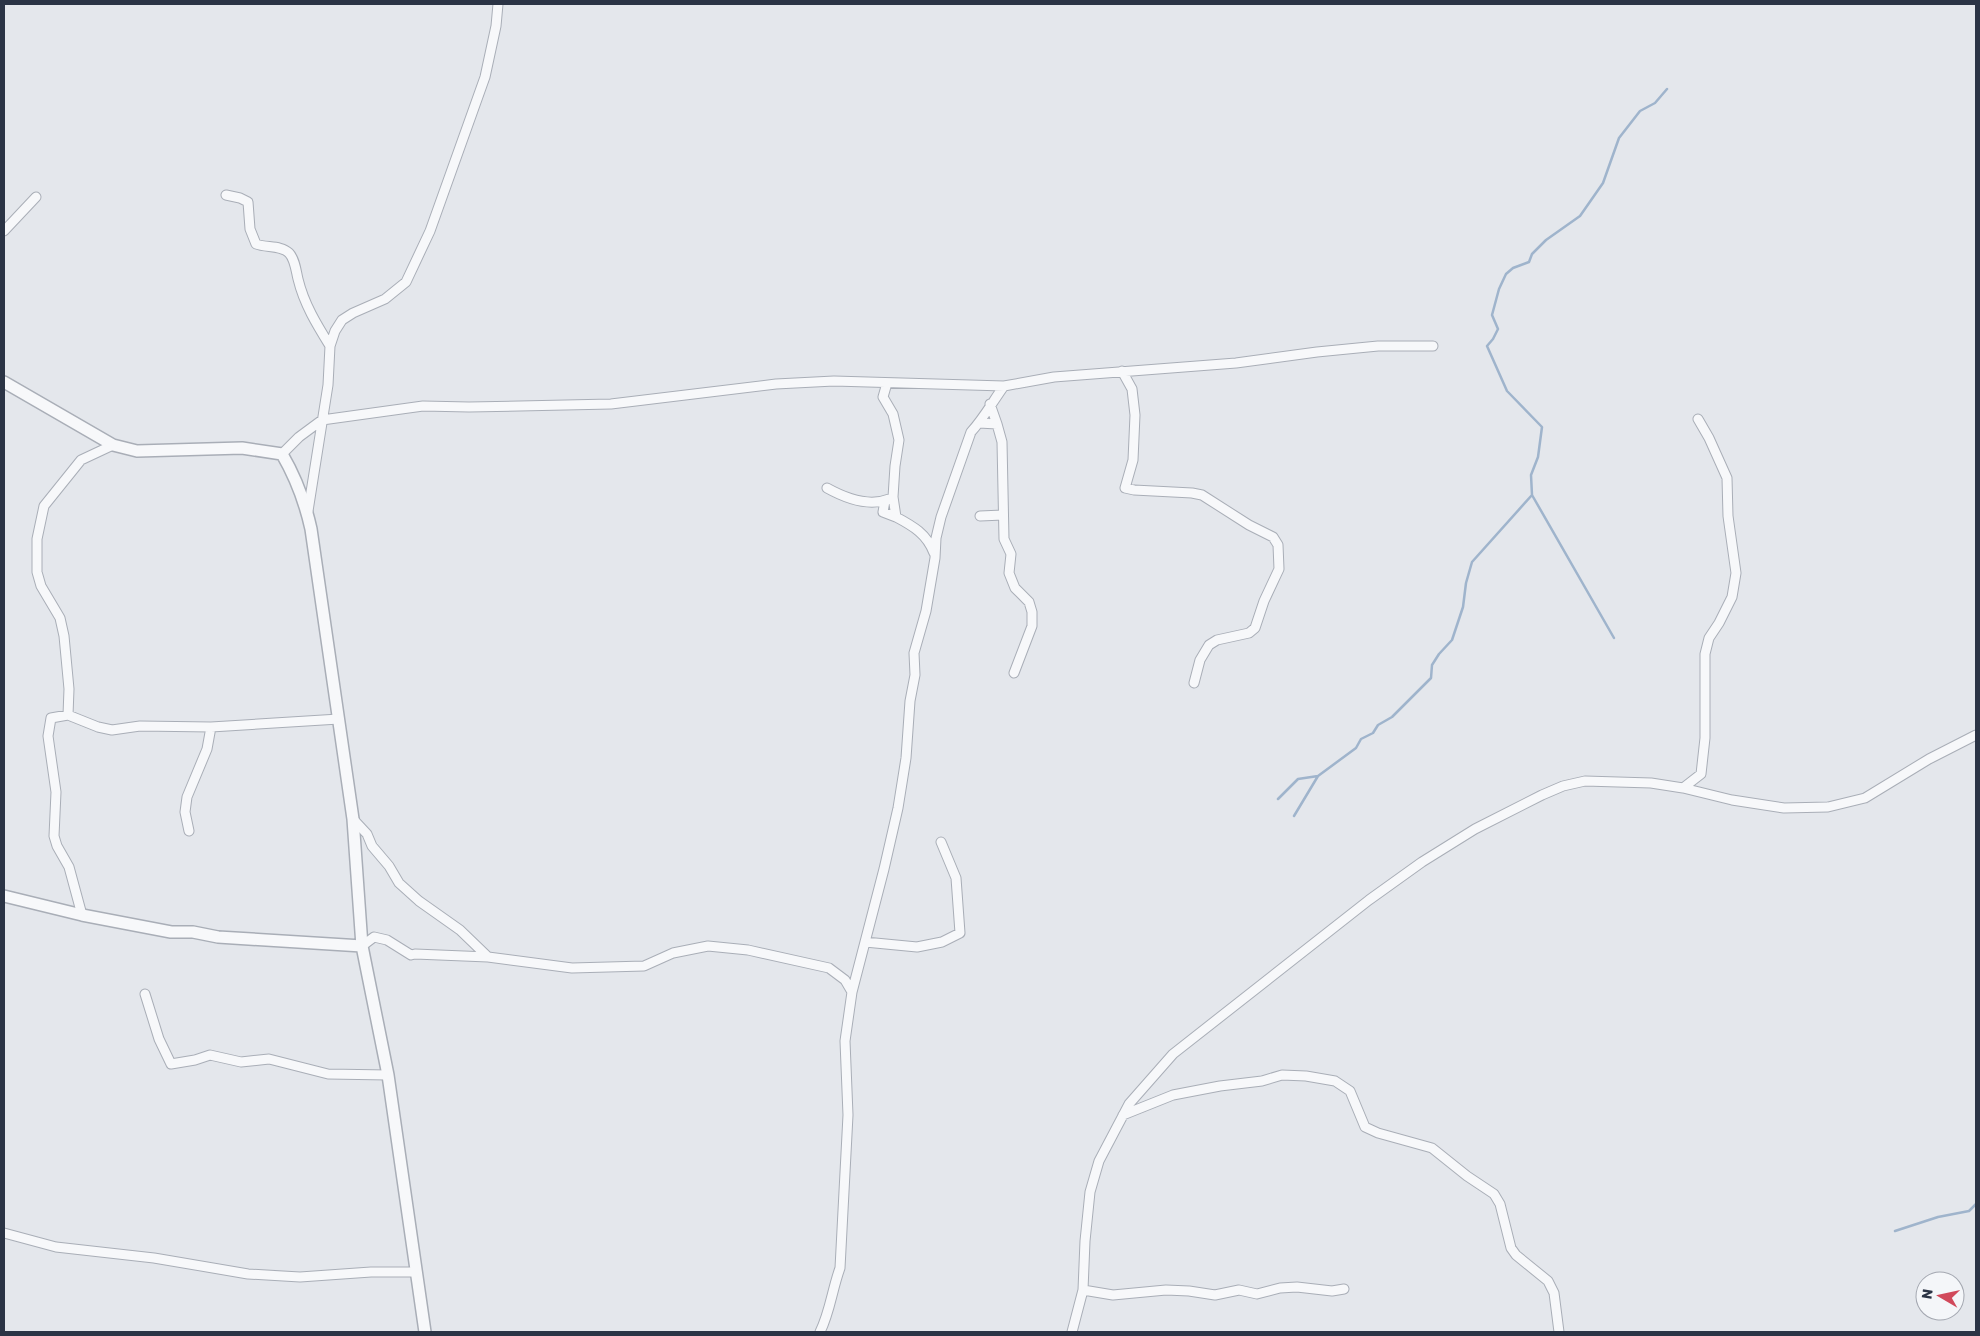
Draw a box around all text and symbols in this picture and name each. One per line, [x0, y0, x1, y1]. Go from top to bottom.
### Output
north arrow [1915, 1271, 1965, 1321]
text: N [1918, 1288, 1937, 1300]

